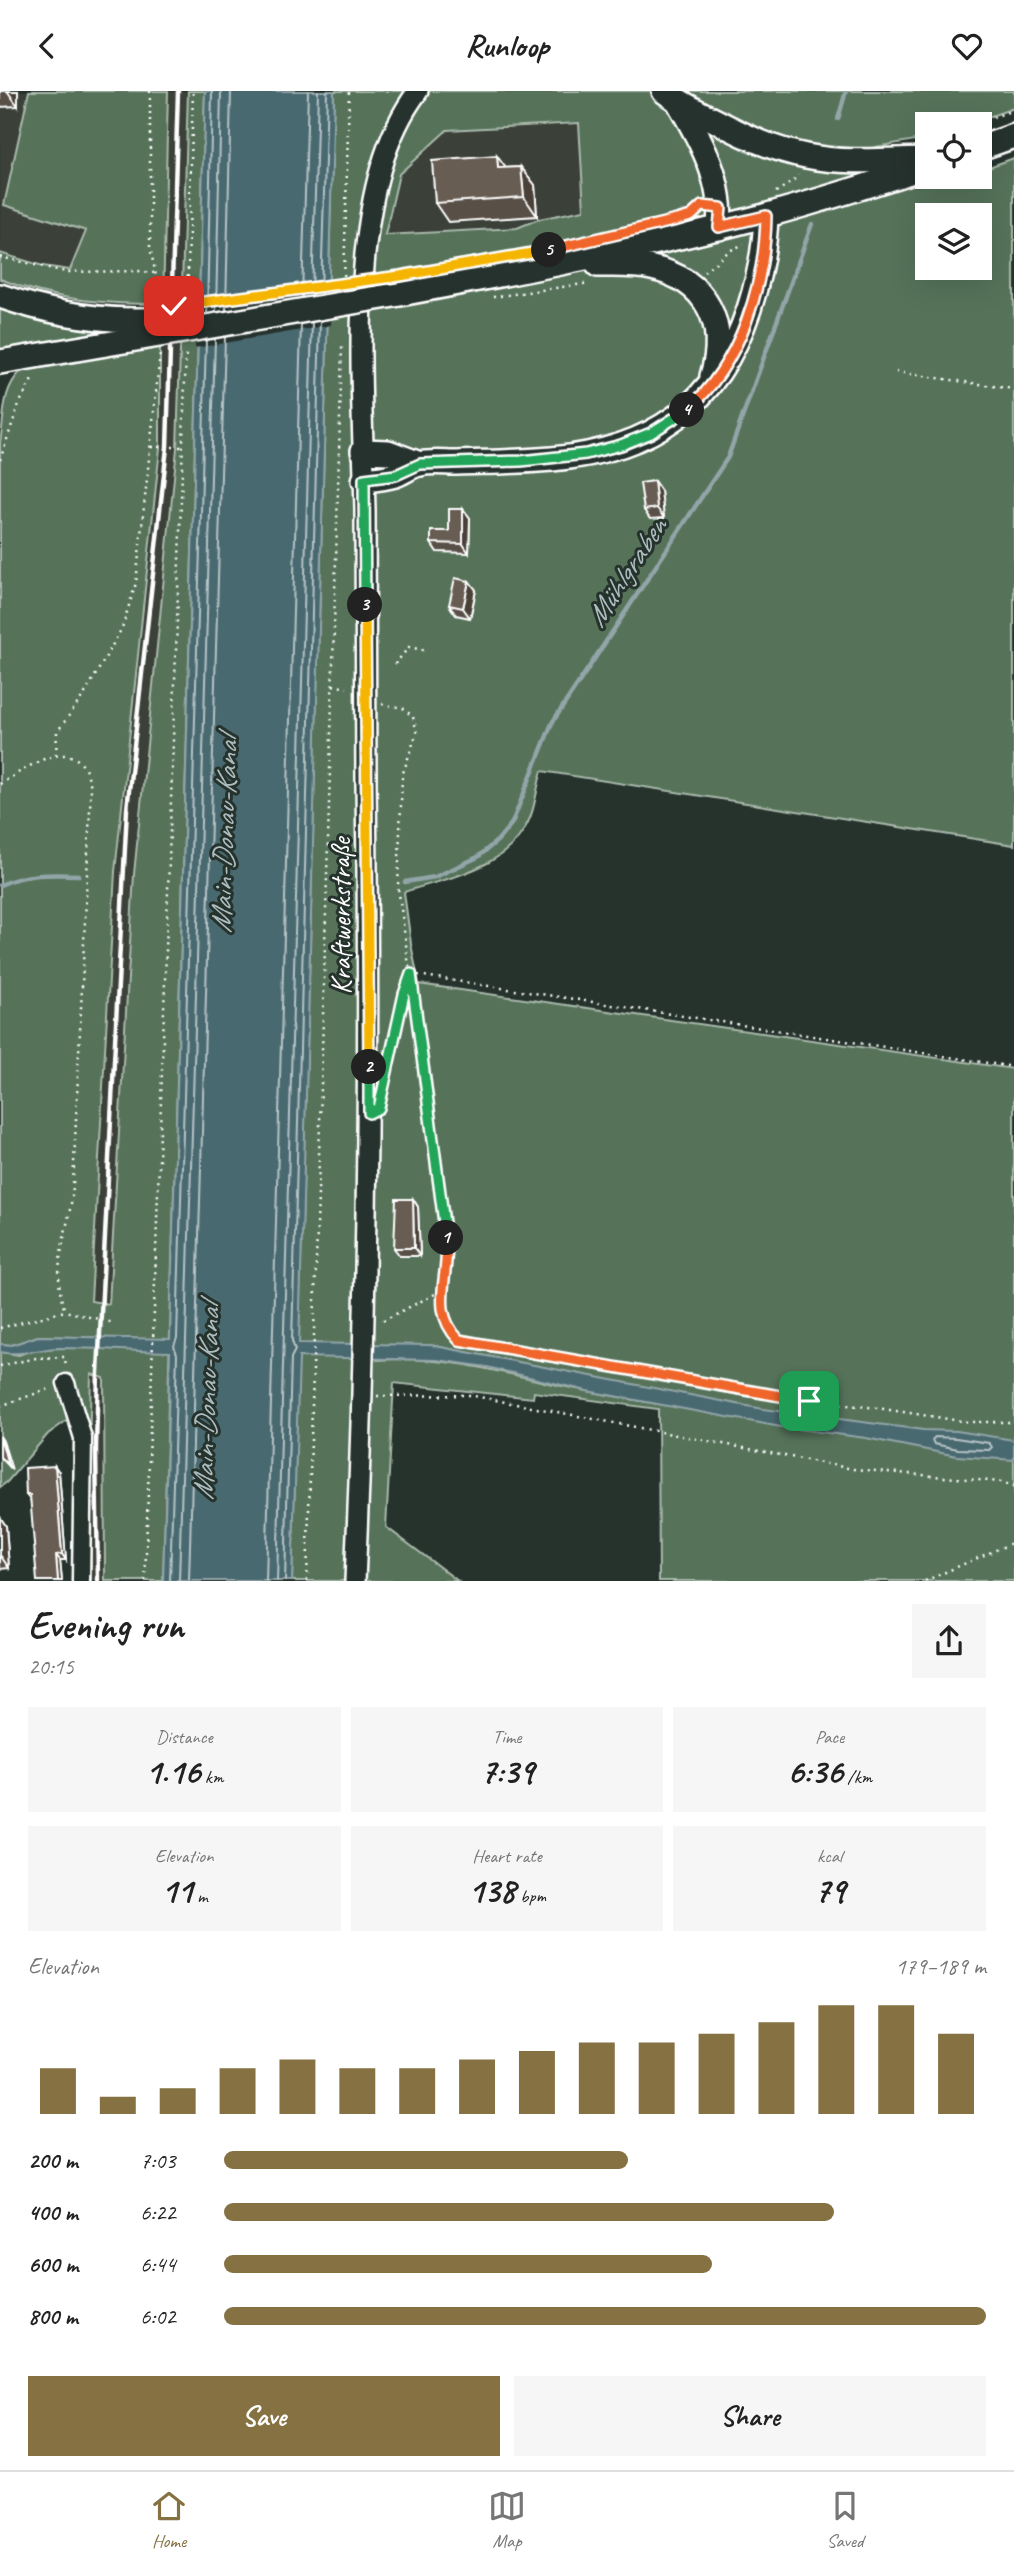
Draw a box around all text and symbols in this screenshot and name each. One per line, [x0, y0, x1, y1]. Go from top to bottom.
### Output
text: Runloop [465, 25, 549, 66]
icon: back [28, 27, 66, 65]
icon: heart [948, 27, 986, 65]
map controls [915, 112, 992, 280]
button: locate [915, 112, 992, 189]
button: layers [915, 203, 992, 280]
pin: 5 [532, 233, 566, 267]
text: 5 [544, 237, 553, 261]
pin [144, 276, 204, 336]
icon: check [155, 287, 193, 325]
pin: 4 [670, 393, 704, 427]
text: 4 [682, 397, 691, 421]
water label: Mühlgraben [577, 508, 677, 634]
pin: 3 [348, 587, 382, 623]
text: 3 [360, 592, 369, 616]
water label: Main-Donau-Kanal [202, 727, 247, 933]
street label: Kraftwerkstraße [323, 836, 358, 994]
pin: 2 [352, 1049, 386, 1084]
text: 2 [364, 1054, 373, 1078]
pin: 1 [428, 1221, 464, 1255]
text: 1 [441, 1225, 450, 1249]
water label: Main-Donau-Kanal [184, 1294, 229, 1500]
pin [779, 1371, 839, 1431]
icon: arrive [790, 1382, 828, 1420]
text: Evening run [28, 1602, 184, 1649]
button: share [912, 1604, 986, 1678]
text: 20:15 [28, 1652, 74, 1681]
text: Distance [156, 1725, 213, 1749]
text: Time [492, 1725, 522, 1749]
text: Pace [815, 1725, 844, 1749]
text: 1.16 [145, 1749, 200, 1794]
text: 7:39 [480, 1749, 534, 1794]
text: 6:36 [787, 1749, 843, 1794]
text: km [200, 1765, 223, 1789]
text: /km [843, 1765, 872, 1789]
text: Elevation [155, 1844, 214, 1868]
text: Heart rate [472, 1844, 542, 1868]
text: kcal [817, 1844, 842, 1868]
text: 11 [161, 1868, 192, 1913]
text: 138 [468, 1868, 515, 1913]
text: 79 [814, 1868, 845, 1913]
text: m [192, 1884, 208, 1908]
text: bpm [515, 1884, 546, 1908]
text: Elevation [28, 1952, 99, 1981]
text: 179–189 m [895, 1952, 986, 1981]
text: 200 m [28, 2146, 78, 2175]
text: 7:03 [140, 2146, 176, 2175]
text: 400 m [28, 2198, 78, 2227]
text: 6:22 [140, 2198, 176, 2227]
text: 600 m [28, 2250, 78, 2279]
text: 6:44 [140, 2250, 176, 2279]
text: 800 m [28, 2302, 78, 2331]
text: 6:02 [140, 2302, 176, 2331]
button: Save [28, 2376, 500, 2456]
button: Share [514, 2376, 986, 2456]
tab: Home [150, 2487, 188, 2553]
tab: Map [488, 2487, 526, 2553]
tab: Saved [826, 2487, 864, 2553]

